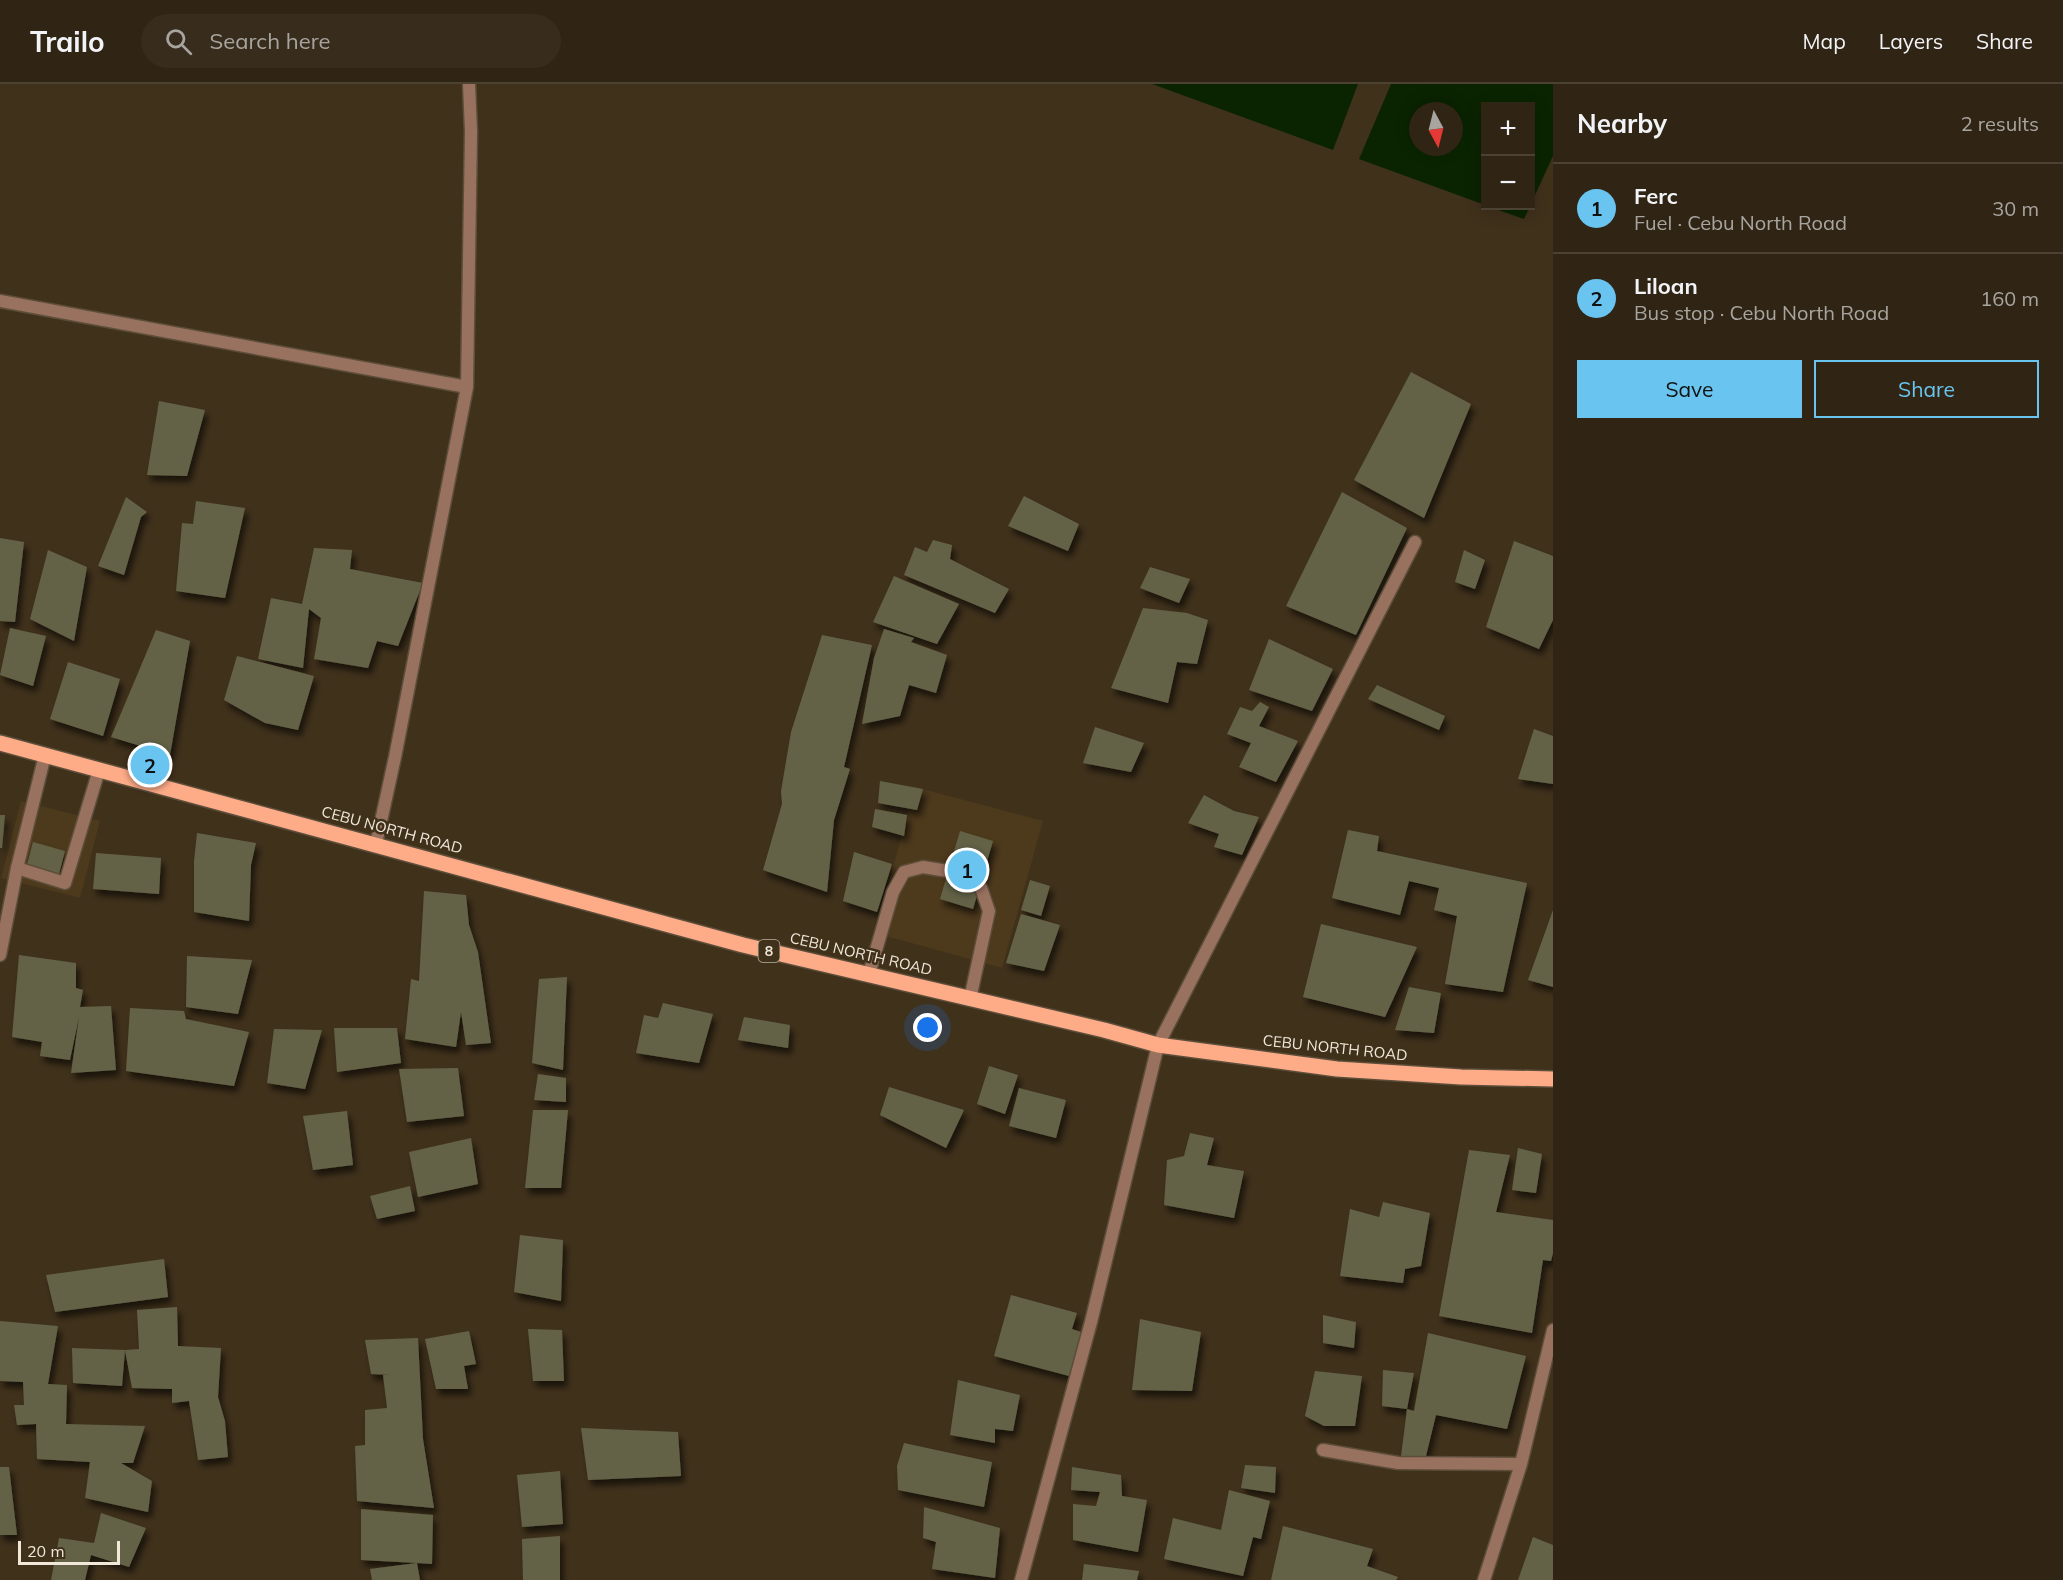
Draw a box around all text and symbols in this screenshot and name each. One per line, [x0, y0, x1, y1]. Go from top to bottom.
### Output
search box [141, 14, 561, 68]
text: Trailo [30, 24, 105, 59]
icon: search [162, 25, 195, 58]
text: Search here [210, 27, 331, 55]
text: Map [1803, 28, 1846, 54]
text: Layers [1879, 28, 1943, 54]
text: Share [1976, 28, 2033, 54]
north arrow [1409, 102, 1463, 156]
map controls [1481, 102, 1535, 210]
button: + [1481, 102, 1535, 156]
text: Nearby [1577, 107, 1667, 140]
text: 2 results [1961, 111, 2039, 136]
button: − [1481, 156, 1535, 210]
text: Ferc [1634, 182, 1678, 210]
text: 1 [1591, 196, 1603, 221]
text: 30 m [1992, 196, 2039, 221]
text: Fuel · Cebu North Road [1634, 210, 1847, 235]
text: Liloan [1634, 272, 1698, 300]
text: 2 [1591, 286, 1603, 311]
text: 160 m [1980, 286, 2039, 311]
text: Bus stop · Cebu North Road [1634, 300, 1889, 325]
button: Save [1577, 360, 1802, 418]
button: Share [1814, 360, 2039, 418]
pin: 2 [130, 742, 170, 788]
street label: CEBU NORTH ROAD [319, 802, 465, 858]
pin: 1 [948, 848, 986, 892]
street label: CEBU NORTH ROAD [788, 928, 934, 979]
road number: 8 [758, 940, 780, 962]
your location [913, 1013, 942, 1042]
street label: CEBU NORTH ROAD [1262, 1030, 1408, 1065]
scale bar [18, 1538, 120, 1566]
text: 20 m [27, 1541, 64, 1561]

